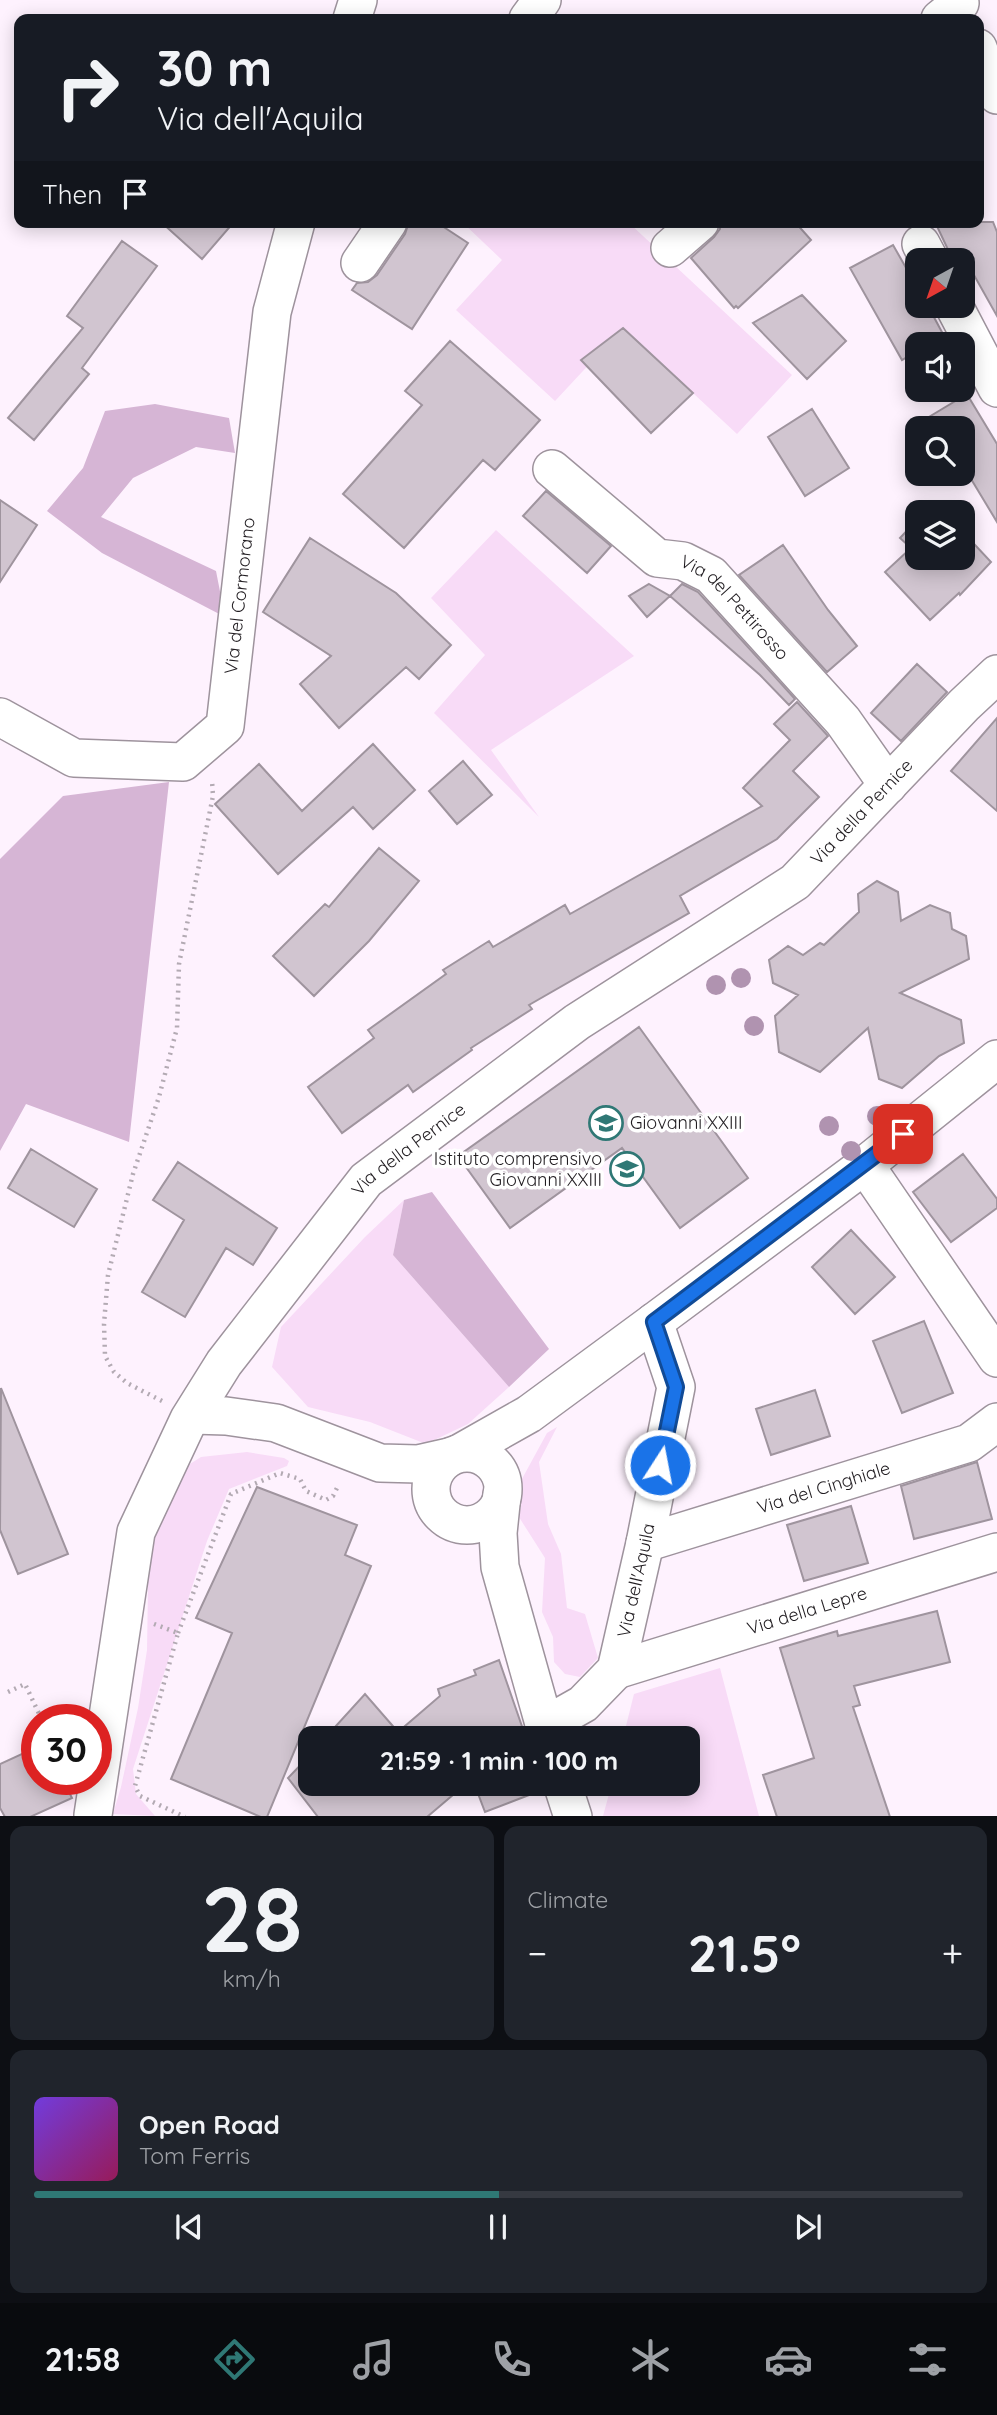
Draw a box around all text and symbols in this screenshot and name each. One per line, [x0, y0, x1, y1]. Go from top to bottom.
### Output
text: 30 m [157, 37, 272, 98]
icon: right [42, 42, 133, 133]
text: Via dell'Aquila [157, 98, 364, 138]
icon: arrive [116, 175, 154, 213]
text: Then [42, 178, 102, 211]
north arrow [905, 248, 975, 318]
map controls [905, 248, 975, 570]
button: sound [905, 332, 975, 402]
button: search [905, 416, 975, 486]
button: layers [905, 500, 975, 570]
street label: Via del Cormorano [219, 516, 260, 675]
street label: Via del Pettirosso [677, 549, 794, 665]
street label: Via della Pernice [805, 754, 917, 870]
street label: Via della Pernice [346, 1098, 470, 1200]
school or university icon: Giovanni XXIII [587, 1104, 625, 1142]
pin [873, 1104, 933, 1164]
place label: Giovanni XXIII [630, 1111, 742, 1134]
icon: arrive [884, 1115, 922, 1153]
place label: Istituto comprensivo Giovanni XXIII [434, 1147, 602, 1191]
school or university icon: Istituto comprensivo Giovanni XXIII [608, 1150, 646, 1188]
position arrow [623, 1428, 697, 1502]
street label: Via del Cinghiale [754, 1456, 893, 1519]
street label: Via dell'Aquila [612, 1521, 660, 1640]
street label: Via della Lepre [744, 1581, 870, 1640]
speed limit sign: 30 [21, 1704, 112, 1795]
text: 21:59 · 1 min · 100 m [380, 1744, 618, 1777]
text: 28 [201, 1861, 303, 1975]
text: Climate [528, 1885, 608, 1914]
text: 21.5° [688, 1920, 801, 1985]
text: − [528, 1929, 547, 1977]
text: + [942, 1929, 963, 1977]
text: km/h [223, 1964, 281, 1993]
text: Open Road [139, 2108, 280, 2141]
text: Tom Ferris [139, 2141, 250, 2170]
icon: previous [170, 2208, 208, 2246]
icon: pause [479, 2208, 517, 2246]
icon: next [789, 2208, 827, 2246]
icon: directions [210, 2335, 259, 2384]
icon: music [349, 2335, 398, 2384]
icon: phone [487, 2335, 536, 2384]
icon: climate [626, 2335, 675, 2384]
icon: car [764, 2335, 813, 2384]
icon: filters [903, 2335, 952, 2384]
text: 21:58 [45, 2339, 120, 2379]

